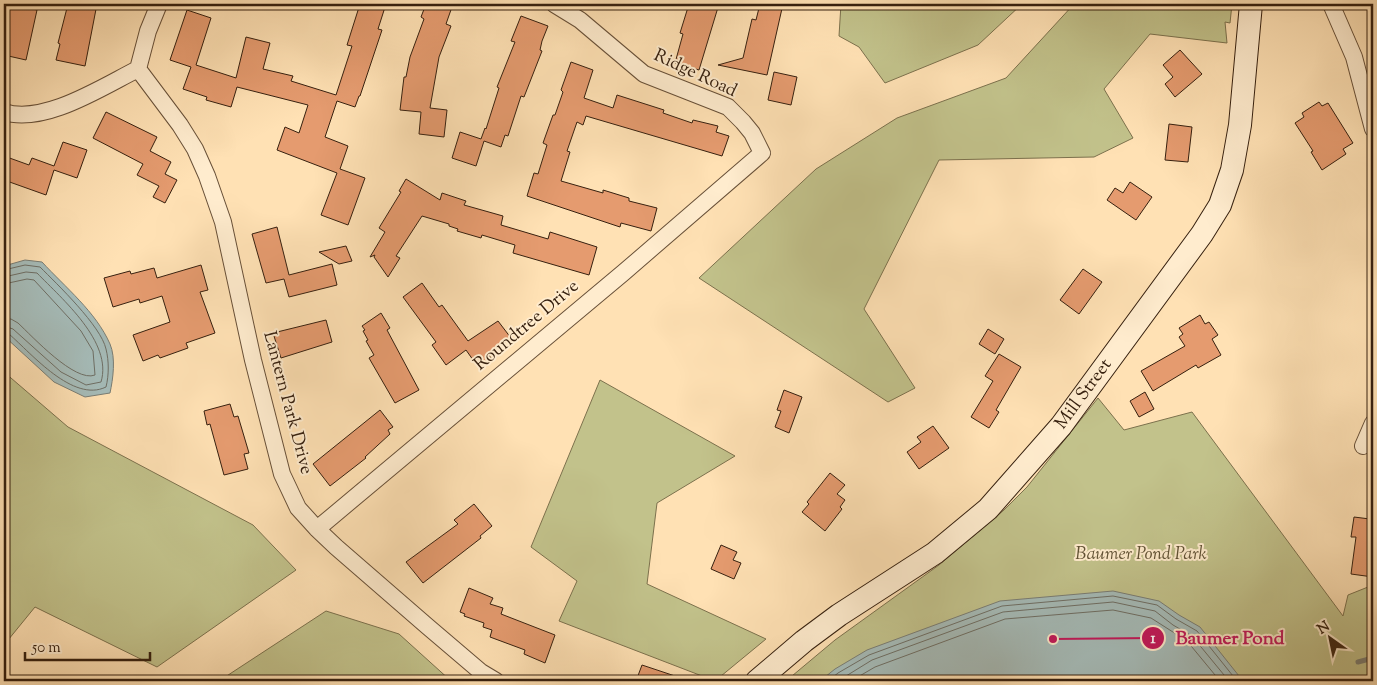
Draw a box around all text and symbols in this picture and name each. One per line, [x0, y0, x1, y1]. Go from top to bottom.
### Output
street label: Ridge Road [649, 43, 741, 105]
street label: Roundtree Drive [469, 274, 585, 378]
street label: Lantern Park Drive [255, 329, 319, 477]
street label: Mill Street [1049, 354, 1119, 435]
park label: Baumer Pond Park [1075, 542, 1207, 568]
north arrow [1304, 612, 1354, 662]
text: N [1314, 617, 1334, 640]
callout: Baumer Pond [1140, 621, 1294, 655]
text: Baumer Pond [1175, 626, 1285, 653]
text: 1 [1150, 629, 1156, 650]
scale bar [25, 630, 150, 662]
text: 50 m [31, 638, 61, 659]

